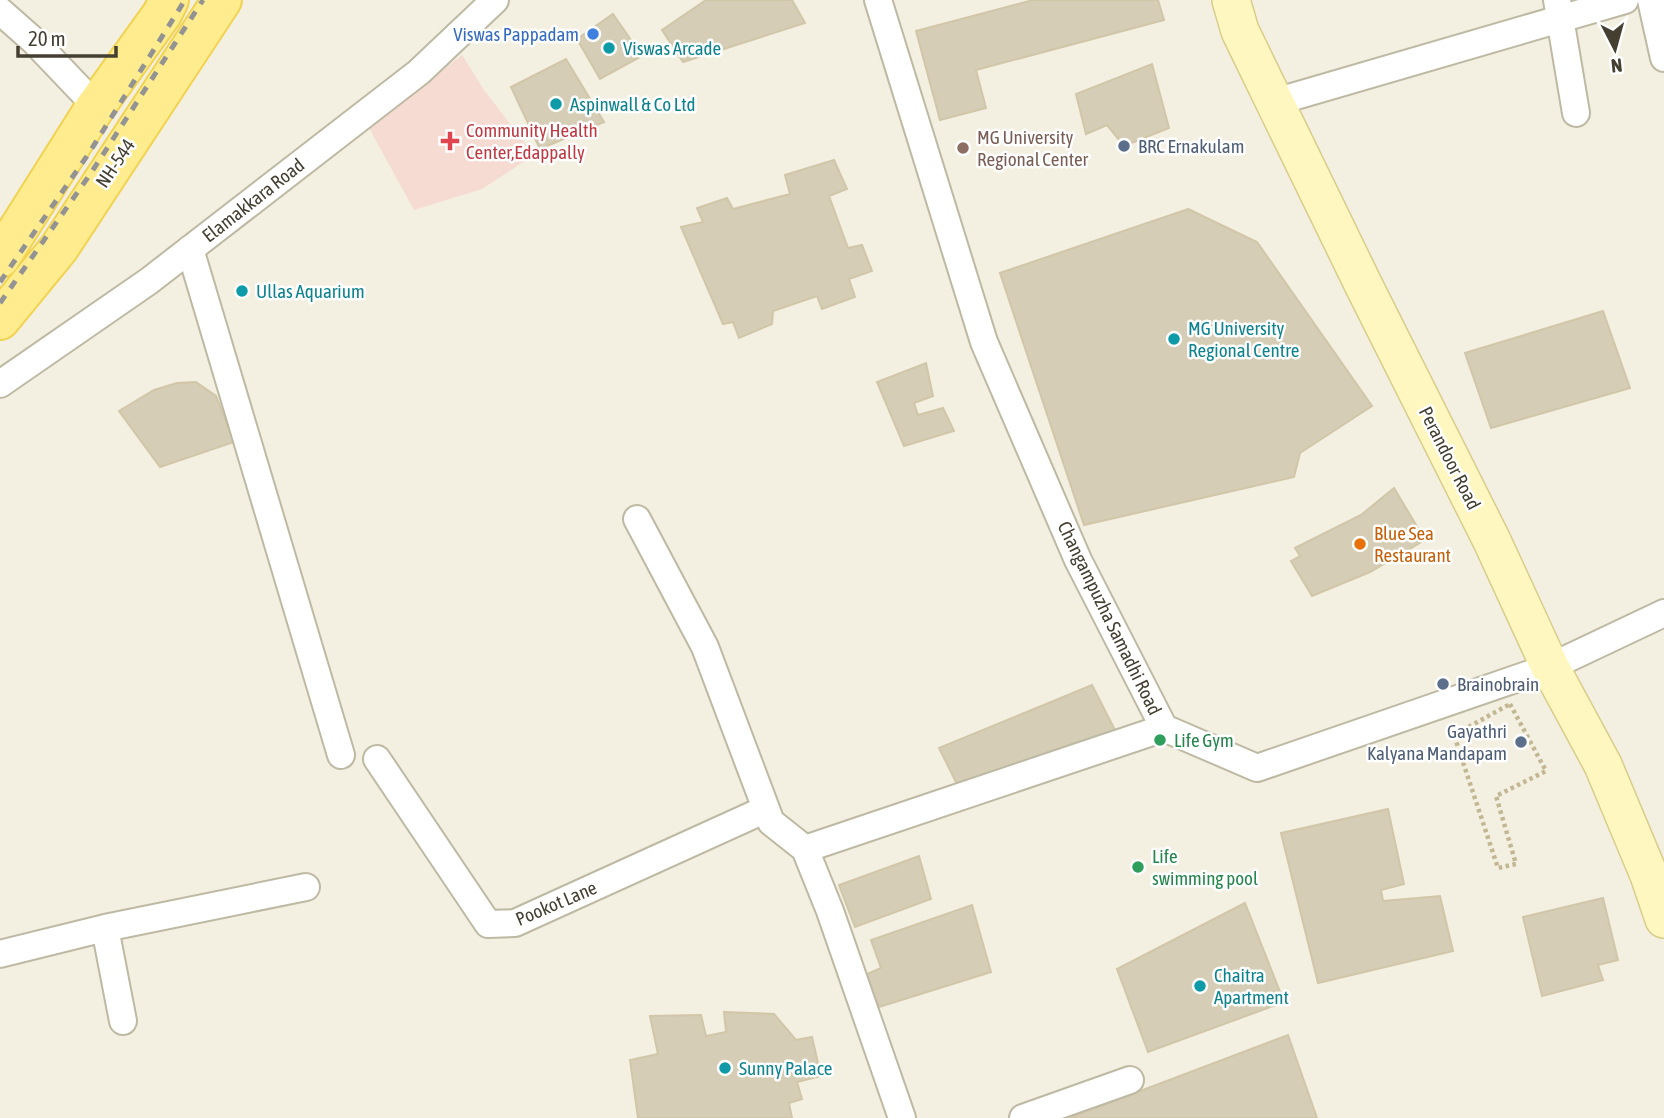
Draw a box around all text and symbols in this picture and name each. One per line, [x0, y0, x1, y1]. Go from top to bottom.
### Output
scale bar [18, 14, 116, 58]
north arrow [1580, 14, 1650, 84]
place label: Viswas Pappadam [453, 23, 579, 45]
text: 20 m [28, 26, 66, 50]
marker: Viswas Pappadam [585, 26, 601, 42]
place label: Viswas Arcade [623, 37, 721, 59]
marker: Viswas Arcade [601, 40, 617, 56]
text: N [1610, 54, 1624, 77]
place label: Aspinwall & Co Ltd [570, 93, 695, 115]
marker: Aspinwall & Co Ltd [548, 96, 564, 112]
place label: Community Health Center,Edappally [466, 119, 598, 163]
place label: MG University Regional Center [977, 126, 1089, 170]
marker: Community Health Center,Edappally [440, 131, 460, 151]
street label: NH-544 [91, 134, 139, 191]
place label: BRC Ernakulam [1138, 135, 1244, 157]
marker: BRC Ernakulam [1116, 138, 1132, 154]
marker: MG University Regional Center [955, 140, 971, 156]
street label: Elamakkara Road [198, 153, 308, 247]
place label: Ullas Aquarium [256, 280, 365, 302]
marker: Ullas Aquarium [234, 283, 250, 299]
place label: MG University Regional Centre [1188, 317, 1299, 361]
marker: MG University Regional Centre [1166, 331, 1182, 347]
street label: Perandoor Road [1415, 403, 1485, 513]
street label: Changampuzha Samadhi Road [1054, 518, 1166, 718]
place label: Blue Sea Restaurant [1374, 522, 1451, 566]
marker: Blue Sea Restaurant [1352, 536, 1368, 552]
place label: Brainobrain [1457, 673, 1539, 695]
marker: Brainobrain [1435, 676, 1451, 692]
place label: Gayathri Kalyana Mandapam [1367, 720, 1507, 764]
place label: Life Gym [1174, 729, 1234, 751]
marker: Life Gym [1152, 732, 1168, 748]
marker: Gayathri Kalyana Mandapam [1513, 734, 1529, 750]
place label: Life swimming pool [1152, 845, 1258, 889]
marker: Life swimming pool [1130, 859, 1146, 875]
street label: Pookot Lane [512, 876, 600, 930]
place label: Chaitra Apartment [1214, 964, 1289, 1008]
marker: Chaitra Apartment [1192, 978, 1208, 994]
place label: Sunny Palace [739, 1057, 832, 1079]
marker: Sunny Palace [717, 1060, 733, 1076]

